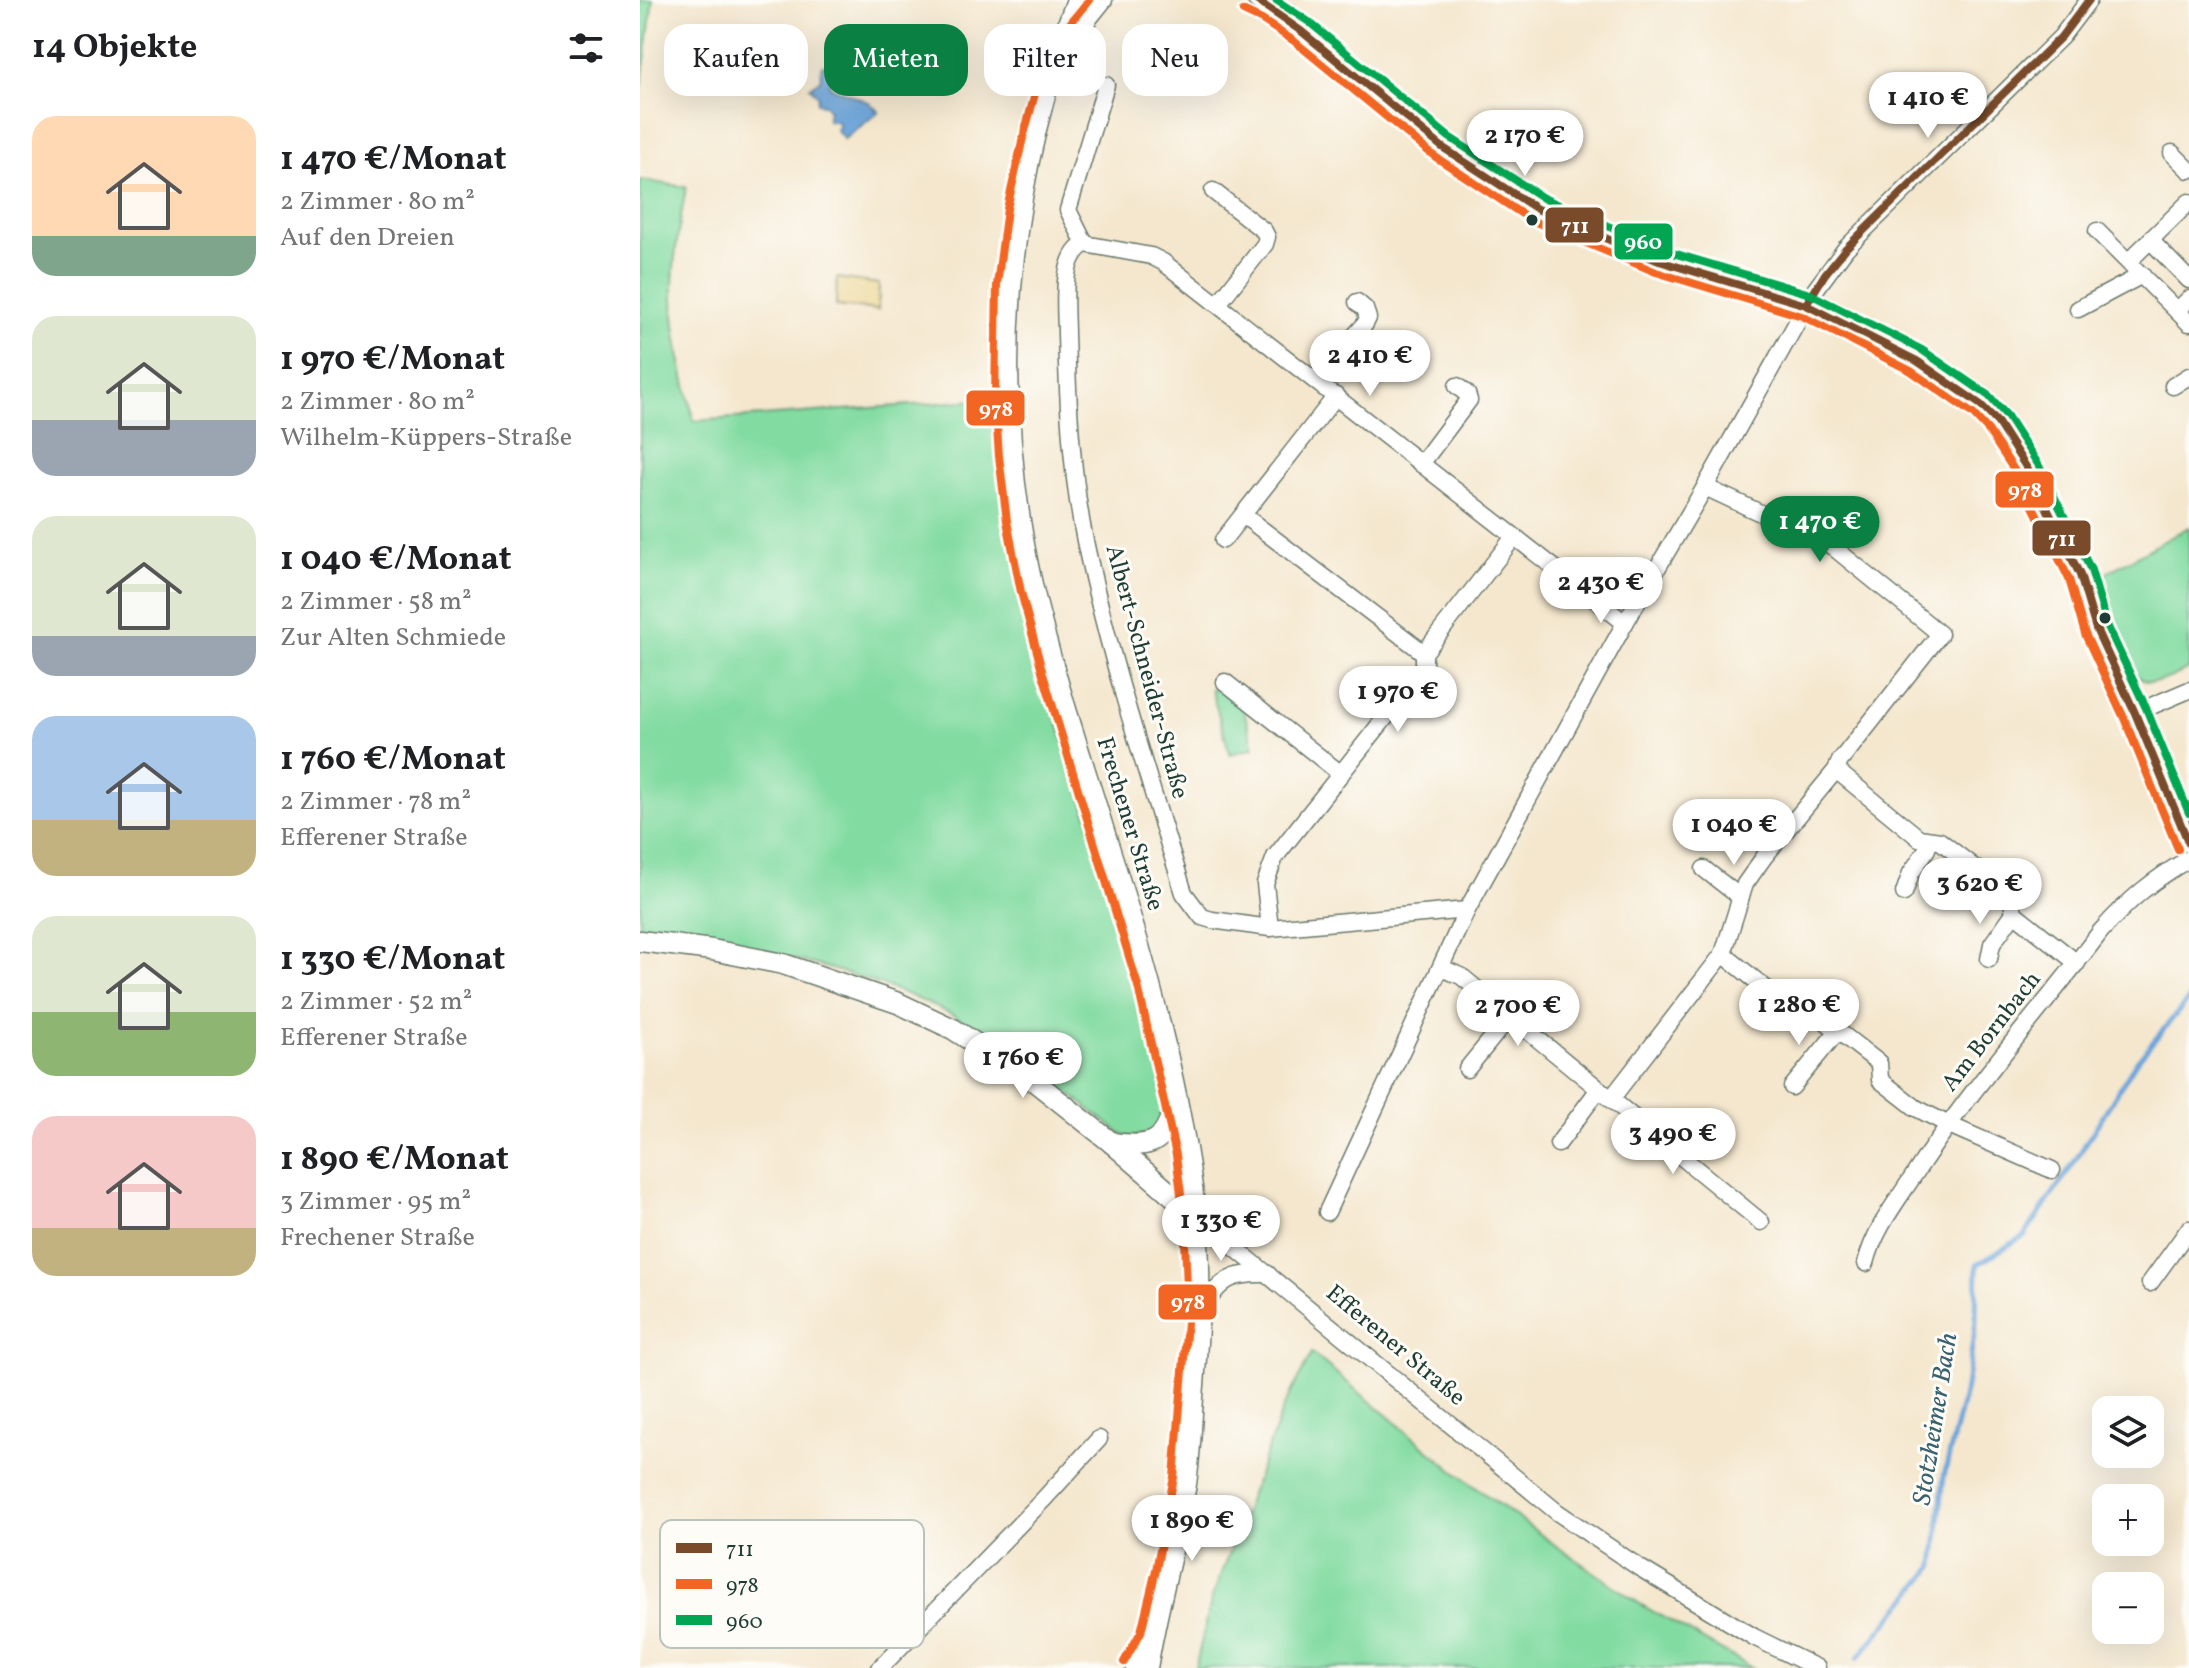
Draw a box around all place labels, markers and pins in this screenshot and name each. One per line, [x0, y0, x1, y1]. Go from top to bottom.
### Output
pin: 1 410 € [1854, 72, 2002, 140]
pin: 2 170 € [1451, 110, 1599, 178]
unlabelled marker [1524, 212, 1540, 228]
pin: 2 410 € [1296, 330, 1444, 398]
pin: 1 470 € [1746, 496, 1894, 564]
pin: 2 430 € [1527, 557, 1675, 625]
unlabelled marker [2097, 610, 2113, 626]
pin: 1 970 € [1324, 666, 1472, 734]
pin: 1 040 € [1660, 799, 1808, 867]
pin: 3 620 € [1906, 858, 2054, 926]
pin: 1 280 € [1725, 979, 1873, 1047]
pin: 2 700 € [1444, 980, 1592, 1048]
pin: 1 760 € [949, 1032, 1097, 1100]
pin: 3 490 € [1599, 1108, 1747, 1176]
pin: 1 330 € [1147, 1195, 1295, 1263]
pin: 1 890 € [1118, 1495, 1266, 1563]

